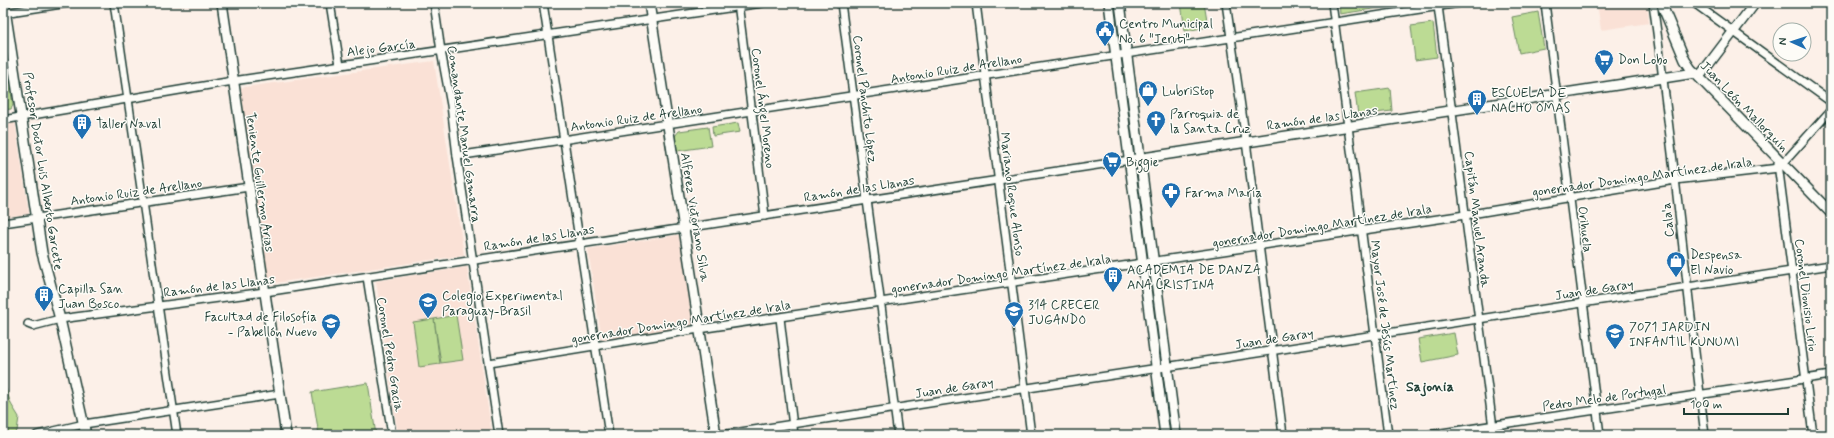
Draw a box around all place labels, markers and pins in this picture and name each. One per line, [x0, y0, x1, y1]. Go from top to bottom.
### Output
place label: Centro Municipal No. 6 "Jeruti" [1119, 16, 1213, 48]
public building icon: Centro Municipal No. 6 "Jeruti" [1094, 19, 1116, 47]
supermarket icon: Don Lobo [1593, 48, 1615, 76]
place label: Don Lobo [1618, 52, 1668, 69]
shop icon: LubriStop [1137, 79, 1159, 107]
place label: LubriStop [1162, 83, 1214, 100]
place label: ESCUELA DE NACHO OMAS [1491, 85, 1571, 117]
building icon: ESCUELA DE NACHO OMAS [1466, 88, 1488, 116]
place label: Parroquia de la Santa Cruz [1170, 106, 1251, 138]
church icon: Parroquia de la Santa Cruz [1145, 109, 1167, 137]
building icon: Taller Naval [71, 112, 93, 140]
place label: Taller Naval [96, 116, 161, 133]
supermarket icon: Biggie [1101, 150, 1123, 178]
place label: Biggie [1126, 154, 1159, 173]
pharmacy icon: Farma María [1160, 181, 1182, 209]
place label: Farma María [1185, 185, 1263, 202]
place label: Despensa El Navio [1690, 247, 1742, 279]
shop icon: Despensa El Navio [1665, 250, 1687, 278]
place label: ACADEMIA DE DANZA ANA CRISTINA [1127, 262, 1261, 294]
building icon: ACADEMIA DE DANZA ANA CRISTINA [1102, 265, 1124, 293]
place label: Capilla San Juan Bosco [58, 281, 123, 313]
building icon: Capilla San Juan Bosco [33, 284, 55, 312]
place label: Colegio Experimental Paraguay-Brasil [442, 288, 563, 321]
school or university icon: Colegio Experimental Paraguay-Brasil [417, 291, 439, 319]
place label: 314 CRECER JUGANDO [1028, 297, 1100, 329]
school or university icon: 314 CRECER JUGANDO [1003, 300, 1025, 328]
place label: Facultad de Filosofía - Pabellón Nuevo [204, 309, 317, 341]
school or university icon: Facultad de Filosofía - Pabellón Nuevo [320, 312, 342, 340]
place label: 7071 JARDIN INFANTIL KUNUMI [1629, 319, 1739, 351]
school or university icon: 7071 JARDIN INFANTIL KUNUMI [1604, 322, 1626, 350]

